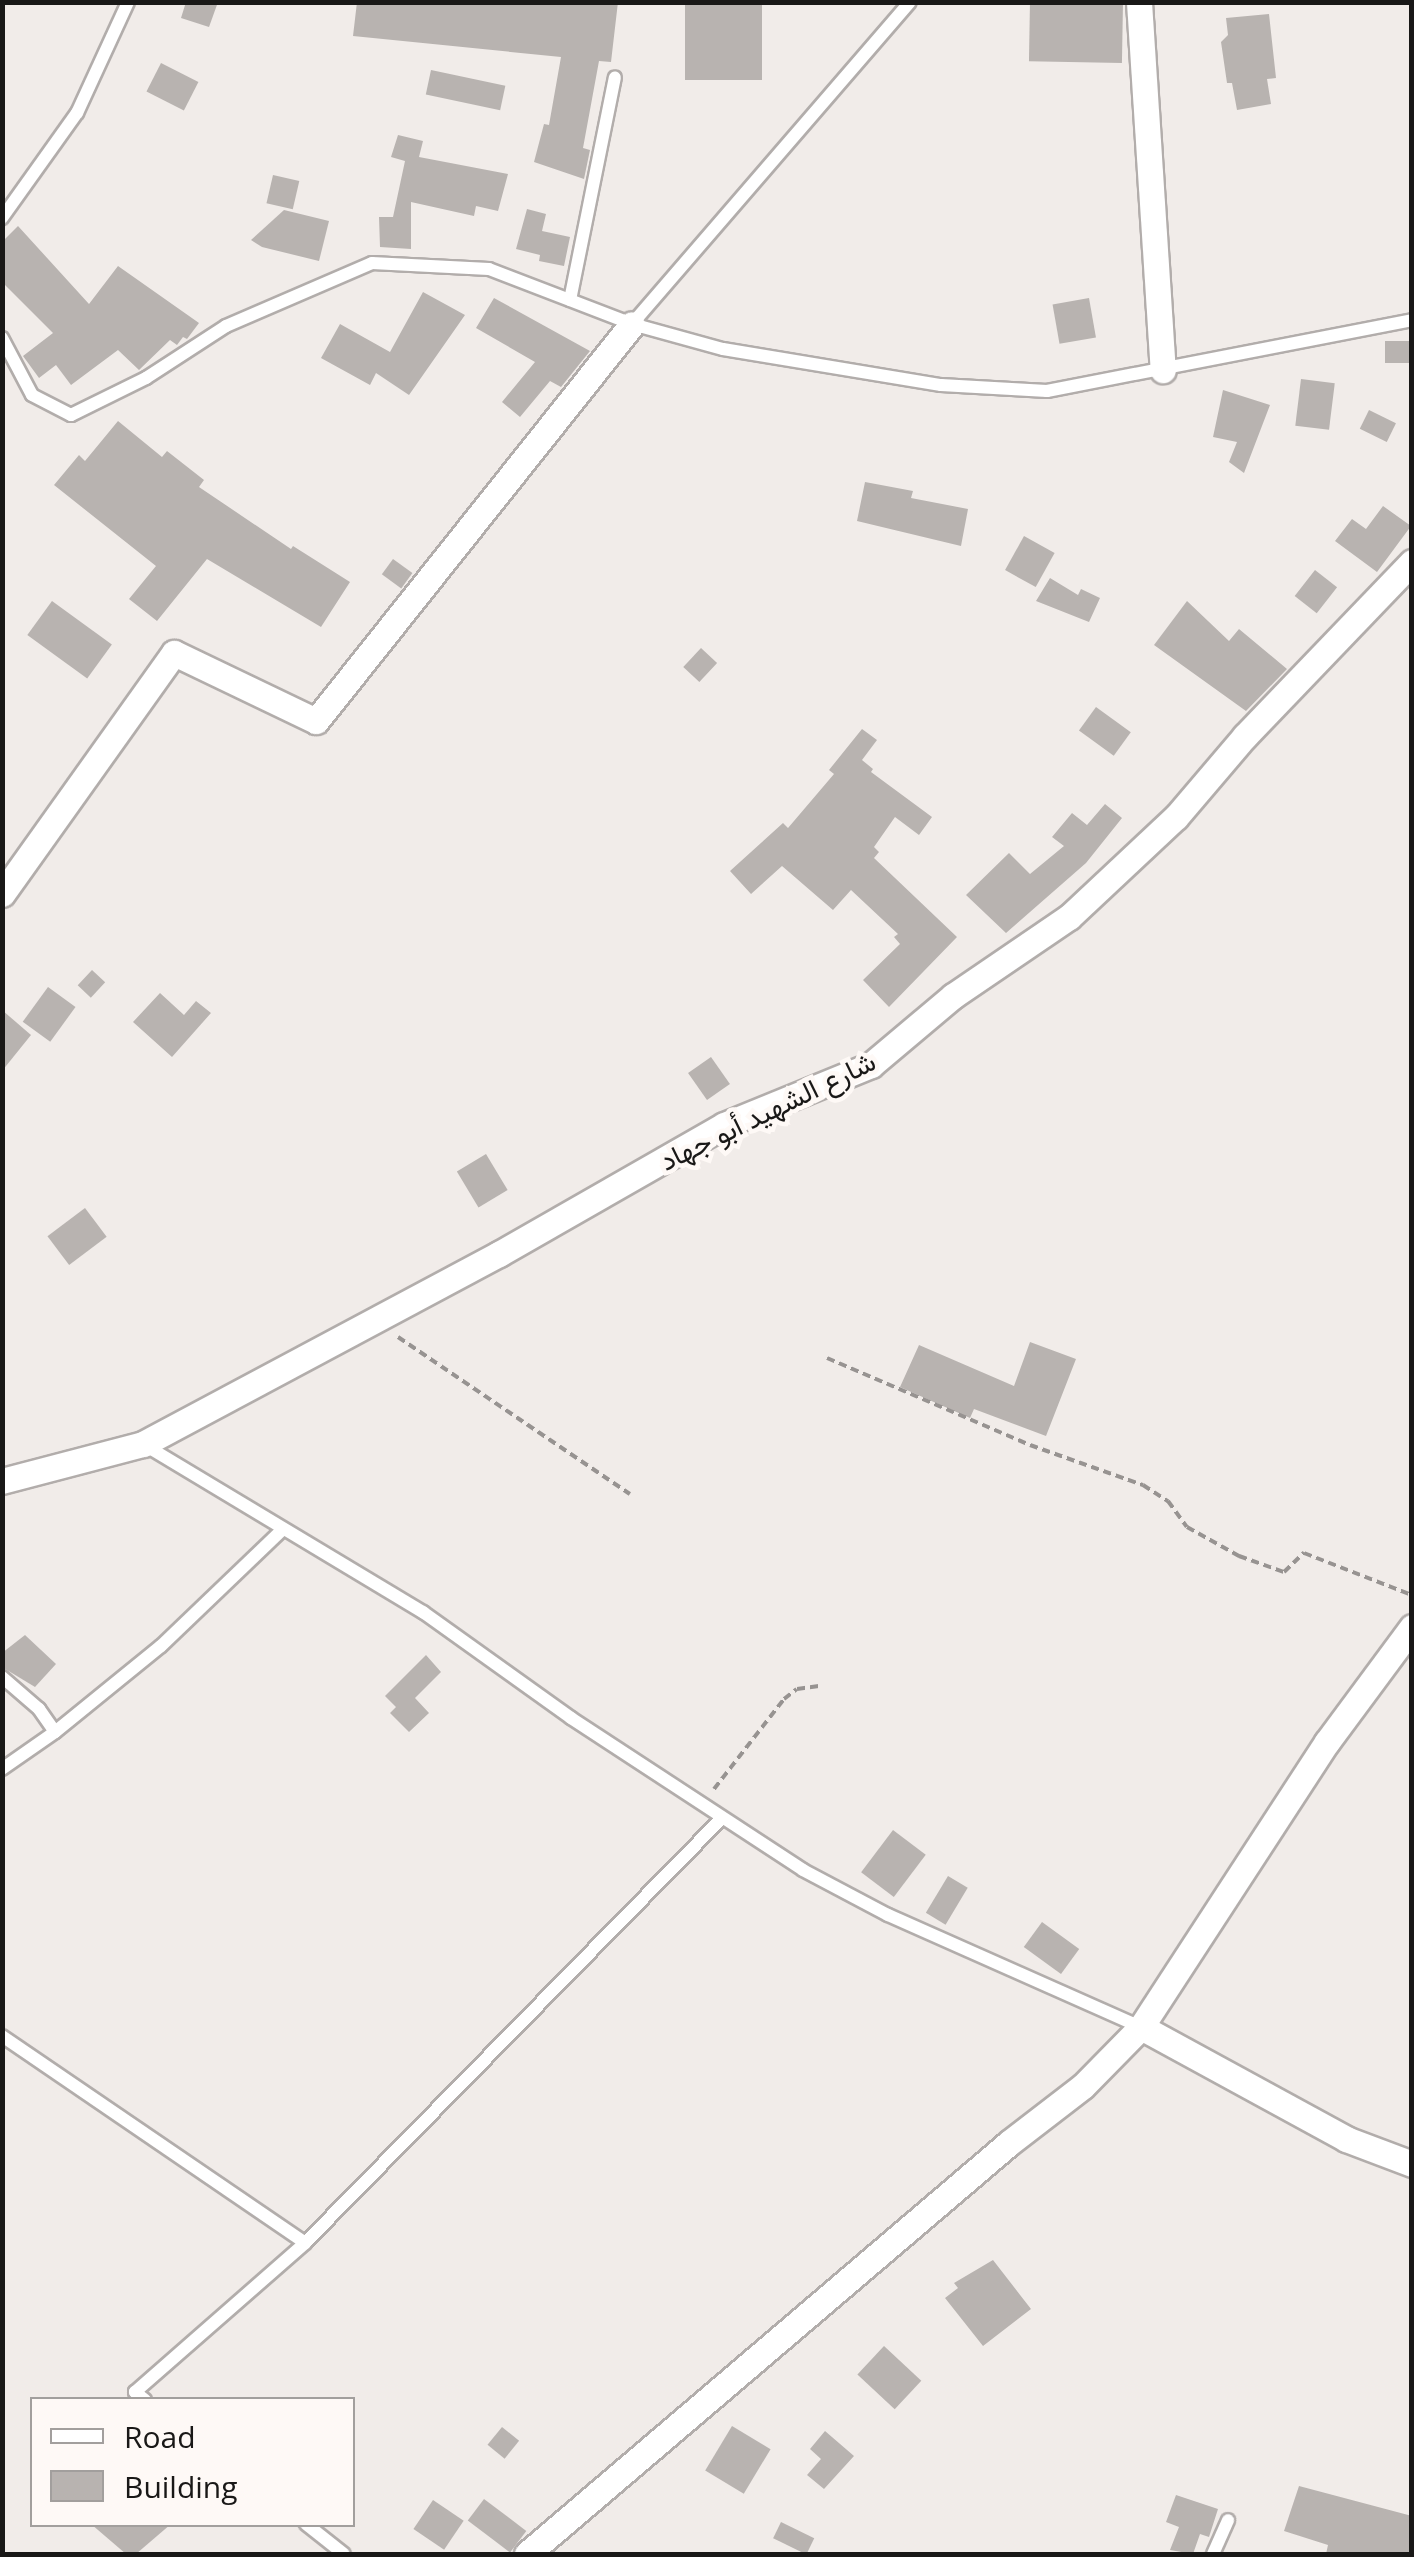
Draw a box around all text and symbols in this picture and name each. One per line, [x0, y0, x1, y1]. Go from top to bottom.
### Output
street label: شارع الشهيد أبو جهاد [654, 1043, 880, 1177]
legend [30, 2397, 355, 2527]
text: Road [124, 2416, 196, 2457]
text: Building [124, 2466, 238, 2507]

